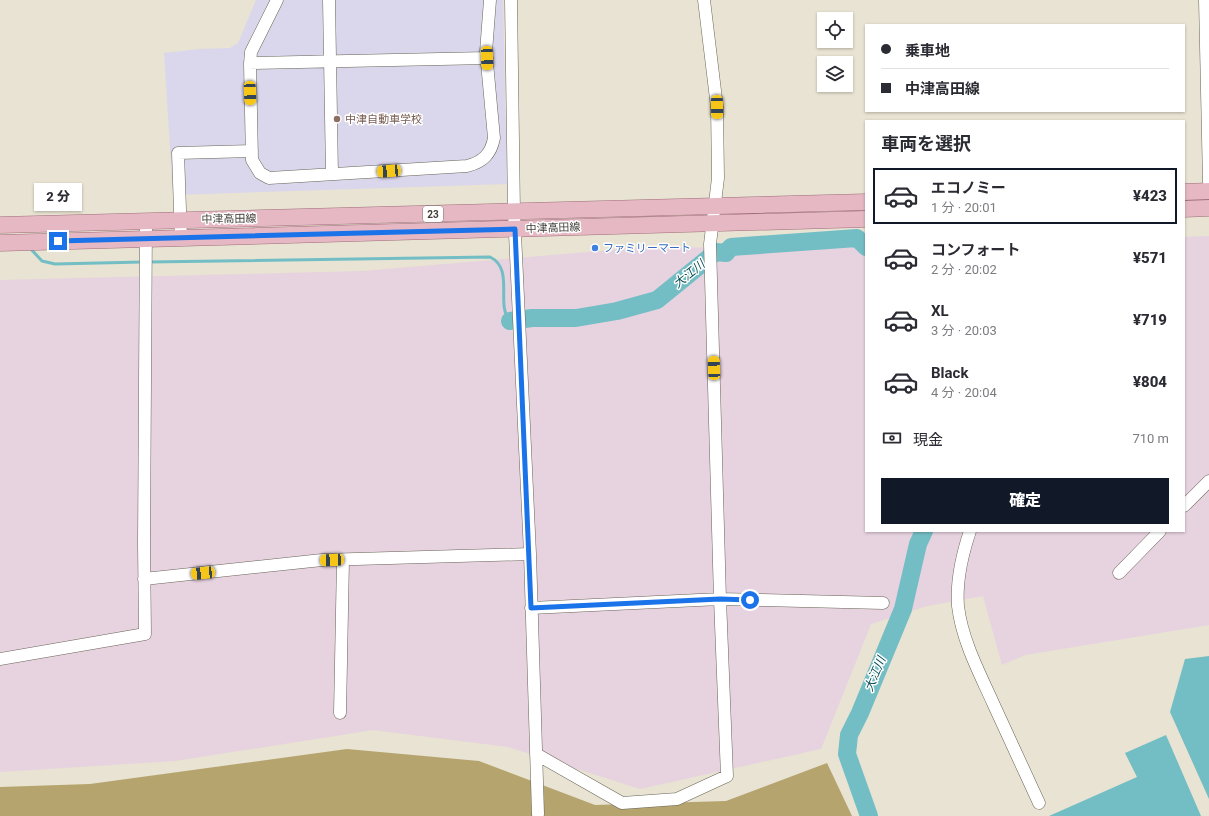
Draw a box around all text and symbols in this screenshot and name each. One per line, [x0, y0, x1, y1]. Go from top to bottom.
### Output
map controls [817, 12, 853, 92]
button: locate [817, 12, 853, 48]
text: 乗車地 [905, 42, 950, 60]
car [481, 46, 493, 70]
button: layers [817, 56, 853, 92]
text: 中津高田線 [905, 80, 980, 98]
car [244, 81, 256, 105]
car [711, 95, 723, 119]
place label: 中津自動車学校 [345, 113, 422, 126]
marker: 中津自動車学校 [332, 114, 342, 124]
text: 車両を選択 [881, 133, 971, 154]
car [377, 164, 401, 178]
icon: car [883, 178, 919, 214]
text: エコノミー [931, 179, 1006, 197]
callout: 2 分 [34, 183, 82, 211]
text: ¥423 [1133, 187, 1167, 205]
text: 2 分 [46, 189, 70, 204]
text: 1 分 · 20:01 [931, 200, 997, 215]
road number: 23 [423, 206, 443, 222]
street label: 中津高田線 [201, 212, 257, 226]
street label: 中津高田線 [525, 221, 581, 235]
route end [49, 232, 67, 250]
icon: car [883, 240, 919, 276]
text: コンフォート [931, 241, 1021, 259]
place label: ファミリーマート [603, 242, 691, 255]
marker: ファミリーマート [590, 243, 600, 253]
text: ¥571 [1133, 249, 1167, 267]
water label: 大江川 [671, 256, 709, 291]
text: 2 分 · 20:02 [931, 262, 997, 277]
icon: car [883, 302, 919, 338]
text: XL [931, 302, 949, 320]
text: ¥719 [1133, 311, 1167, 329]
text: 3 分 · 20:03 [931, 323, 997, 338]
car [708, 356, 720, 380]
icon: car [883, 364, 919, 400]
text: Black [931, 364, 968, 382]
text: ¥804 [1133, 373, 1167, 391]
text: 4 分 · 20:04 [931, 385, 997, 400]
icon: cash [881, 427, 903, 449]
text: 現金 [913, 431, 943, 449]
text: 710 m [1132, 431, 1169, 446]
button: 確定 [881, 478, 1169, 524]
car [320, 554, 344, 566]
car [190, 566, 216, 580]
route start [741, 591, 759, 609]
water label: 大江川 [862, 653, 889, 693]

